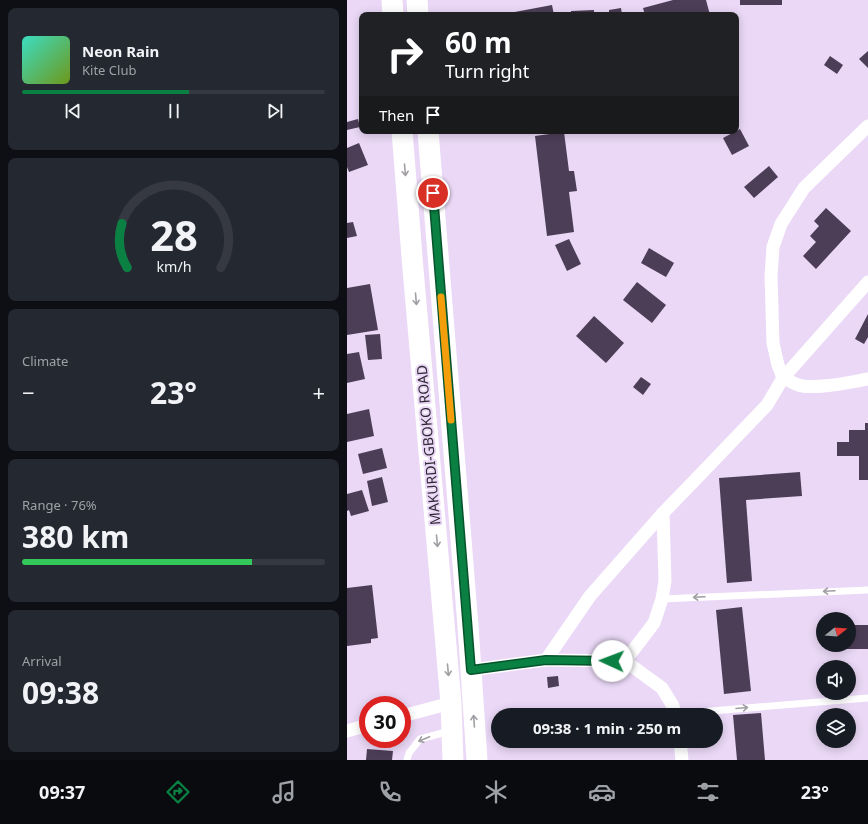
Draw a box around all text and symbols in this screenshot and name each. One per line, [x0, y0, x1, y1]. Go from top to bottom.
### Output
text: 60 m [445, 23, 512, 61]
icon: right [379, 28, 431, 80]
text: Neon Rain [82, 41, 159, 61]
text: Turn right [445, 59, 529, 83]
text: Kite Club [82, 61, 136, 79]
icon: previous [62, 100, 84, 122]
icon: pause [163, 100, 185, 122]
icon: next [264, 100, 286, 122]
icon: arrive [422, 104, 444, 126]
text: Then [379, 105, 414, 125]
one-way arrow [402, 163, 409, 176]
pin [416, 176, 450, 210]
icon: arrive [422, 182, 444, 204]
text: 28 [150, 206, 197, 262]
text: km/h [156, 256, 191, 275]
one-way arrow [412, 292, 419, 305]
text: Climate [22, 352, 68, 370]
street label: MAKURDI-GBOKO ROAD [412, 364, 444, 526]
text: 23° [150, 372, 197, 413]
text: − [22, 377, 35, 407]
text: + [312, 377, 325, 407]
text: Range · 76% [22, 496, 97, 514]
text: 380 km [22, 516, 129, 557]
one-way arrow [433, 534, 440, 547]
one-way arrow [823, 588, 836, 595]
one-way arrow [693, 593, 706, 601]
north arrow [816, 612, 856, 652]
map controls [816, 612, 856, 748]
position arrow [591, 640, 633, 682]
text: Arrival [22, 652, 62, 670]
button: sound [816, 660, 856, 700]
one-way arrow [444, 663, 451, 676]
text: 09:38 [22, 672, 99, 713]
speed limit sign: 30 [359, 696, 411, 748]
one-way arrow [735, 705, 748, 712]
button: layers [816, 708, 856, 748]
one-way arrow [471, 715, 478, 728]
text: 09:38 · 1 min · 250 m [533, 718, 681, 738]
one-way arrow [419, 735, 431, 743]
icon: directions [164, 778, 192, 806]
icon: music [270, 778, 298, 806]
icon: phone [376, 778, 404, 806]
icon: climate [482, 778, 510, 806]
icon: car [588, 778, 616, 806]
icon: filters [694, 778, 722, 806]
text: 09:37 [39, 780, 85, 804]
text: 23° [801, 780, 829, 804]

